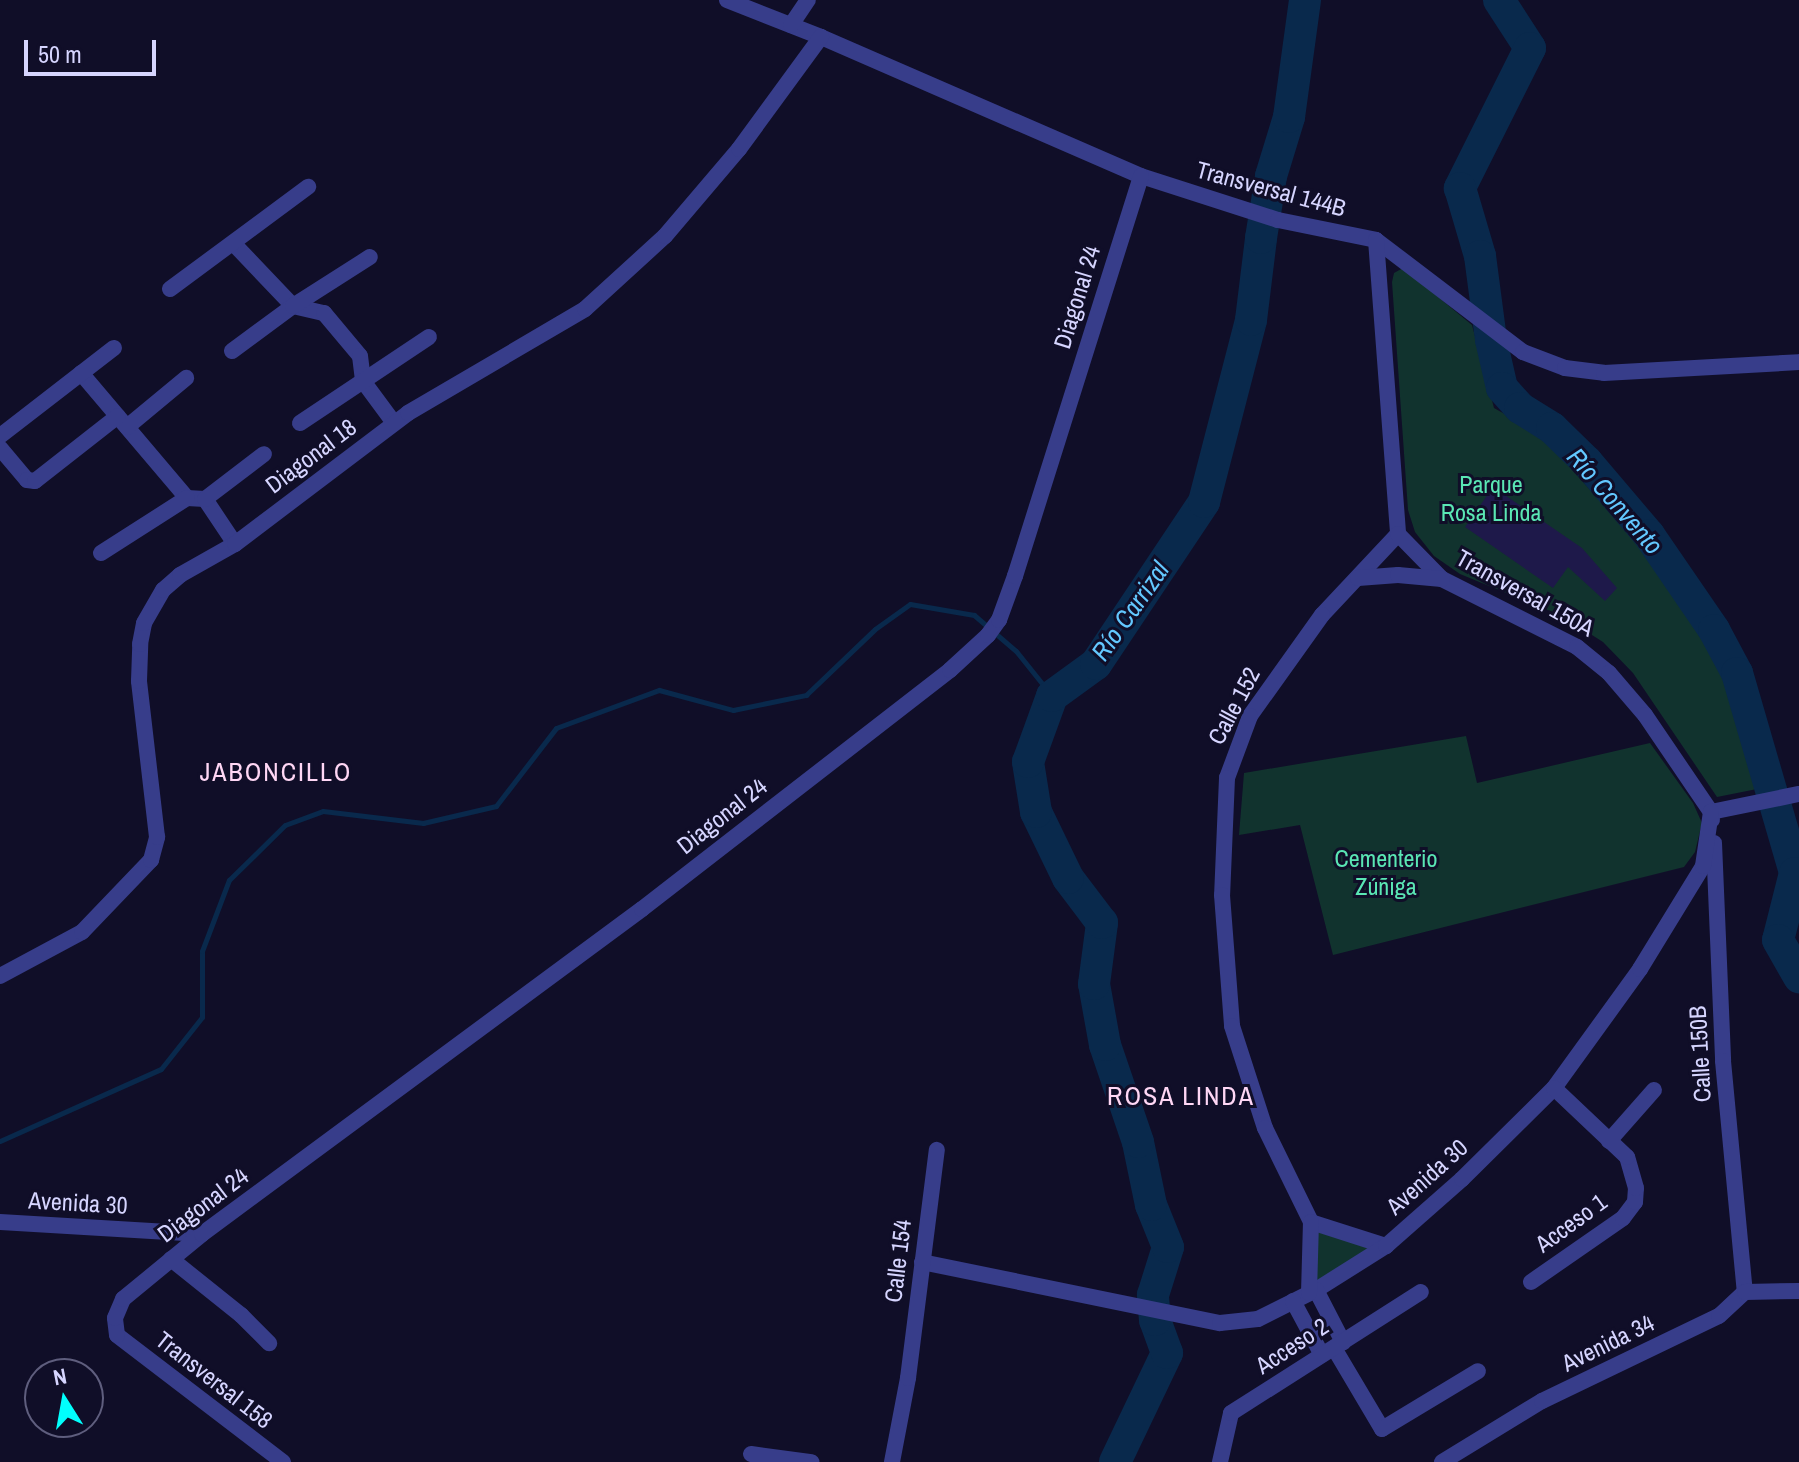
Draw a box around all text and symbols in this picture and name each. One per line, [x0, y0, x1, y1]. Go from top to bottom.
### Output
scale bar [28, 24, 160, 74]
text: 50 m [38, 38, 82, 70]
street label: Transversal 144B [1193, 155, 1349, 223]
street label: Diagonal 24 [1048, 242, 1106, 352]
street label: Diagonal 18 [260, 413, 362, 499]
water label: Río Convento [1560, 442, 1670, 560]
park label: Parque Rosa Linda [1441, 471, 1541, 527]
street label: Transversal 150A [1451, 543, 1599, 643]
water label: Río Carrizal [1085, 555, 1175, 667]
street label: Calle 152 [1202, 663, 1266, 749]
district label: JABONCILLO [200, 756, 352, 788]
street label: Diagonal 24 [671, 772, 773, 860]
park label: Cementerio Zúñiga [1335, 845, 1437, 901]
street label: Calle 150B [1683, 1005, 1717, 1103]
district label: ROSA LINDA [1106, 1080, 1256, 1112]
street label: Avenida 30 [1380, 1133, 1474, 1221]
street label: Diagonal 24 [152, 1162, 254, 1248]
street label: Avenida 30 [28, 1186, 128, 1220]
street label: Acceso 1 [1530, 1188, 1612, 1258]
street label: Calle 154 [879, 1218, 917, 1304]
street label: Avenida 34 [1557, 1308, 1659, 1378]
street label: Acceso 2 [1250, 1312, 1334, 1380]
street label: Transversal 158 [150, 1325, 278, 1435]
north arrow [24, 1358, 104, 1438]
text: N [51, 1360, 69, 1392]

